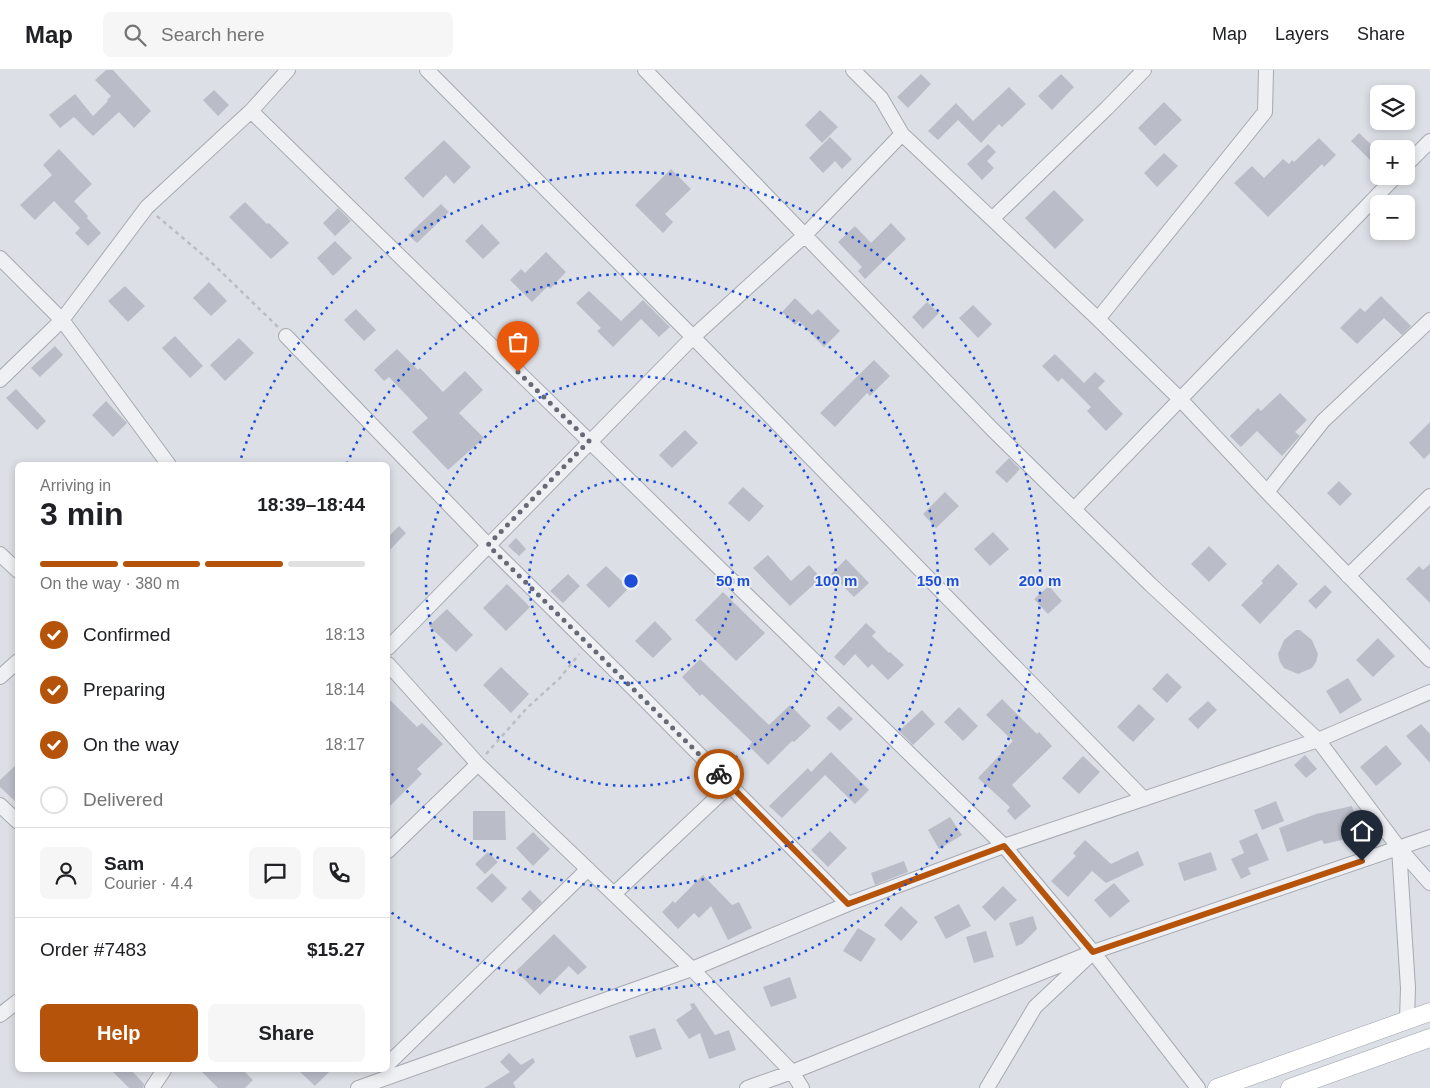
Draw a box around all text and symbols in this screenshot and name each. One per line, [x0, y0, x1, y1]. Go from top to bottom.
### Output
search box [103, 12, 453, 57]
text: Map [25, 21, 73, 48]
icon: search [121, 21, 149, 49]
text: Search here [161, 24, 265, 45]
text: Map [1212, 24, 1247, 44]
text: Layers [1275, 24, 1329, 44]
text: Share [1357, 24, 1405, 44]
map controls [1370, 85, 1415, 240]
button: layers [1370, 85, 1415, 130]
button: + [1370, 140, 1415, 185]
button: − [1370, 195, 1415, 240]
pin [497, 321, 539, 372]
icon: bag [504, 328, 532, 356]
text: Arriving in [40, 477, 111, 494]
text: 18:39–18:44 [257, 494, 365, 515]
text: 3 min [40, 496, 124, 532]
centre of rings [622, 572, 640, 590]
text: 50 m [716, 572, 750, 589]
text: 100 m [815, 572, 857, 589]
text: 150 m [917, 572, 959, 589]
text: 200 m [1019, 572, 1061, 589]
text: On the way · 380 m [40, 575, 180, 592]
icon: check [40, 621, 68, 649]
text: Confirmed [83, 624, 171, 645]
text: 18:13 [325, 626, 365, 643]
icon: check [40, 676, 68, 704]
text: Preparing [83, 679, 165, 700]
text: 18:14 [325, 681, 365, 698]
icon: check [40, 731, 68, 759]
text: On the way [83, 734, 179, 755]
text: 18:17 [325, 736, 365, 753]
courier [694, 749, 744, 799]
icon: bike [705, 760, 733, 788]
text: Delivered [83, 789, 163, 810]
pin [1341, 810, 1383, 861]
icon: home [1348, 817, 1376, 845]
button: person [40, 847, 92, 899]
button: chat [249, 847, 301, 899]
button: phone [313, 847, 365, 899]
text: Sam [104, 853, 144, 874]
text: Courier · 4.4 [104, 875, 193, 892]
text: Order #7483 [40, 939, 147, 960]
text: $15.27 [307, 939, 365, 960]
button: Help [40, 1004, 198, 1062]
button: Share [208, 1004, 365, 1062]

